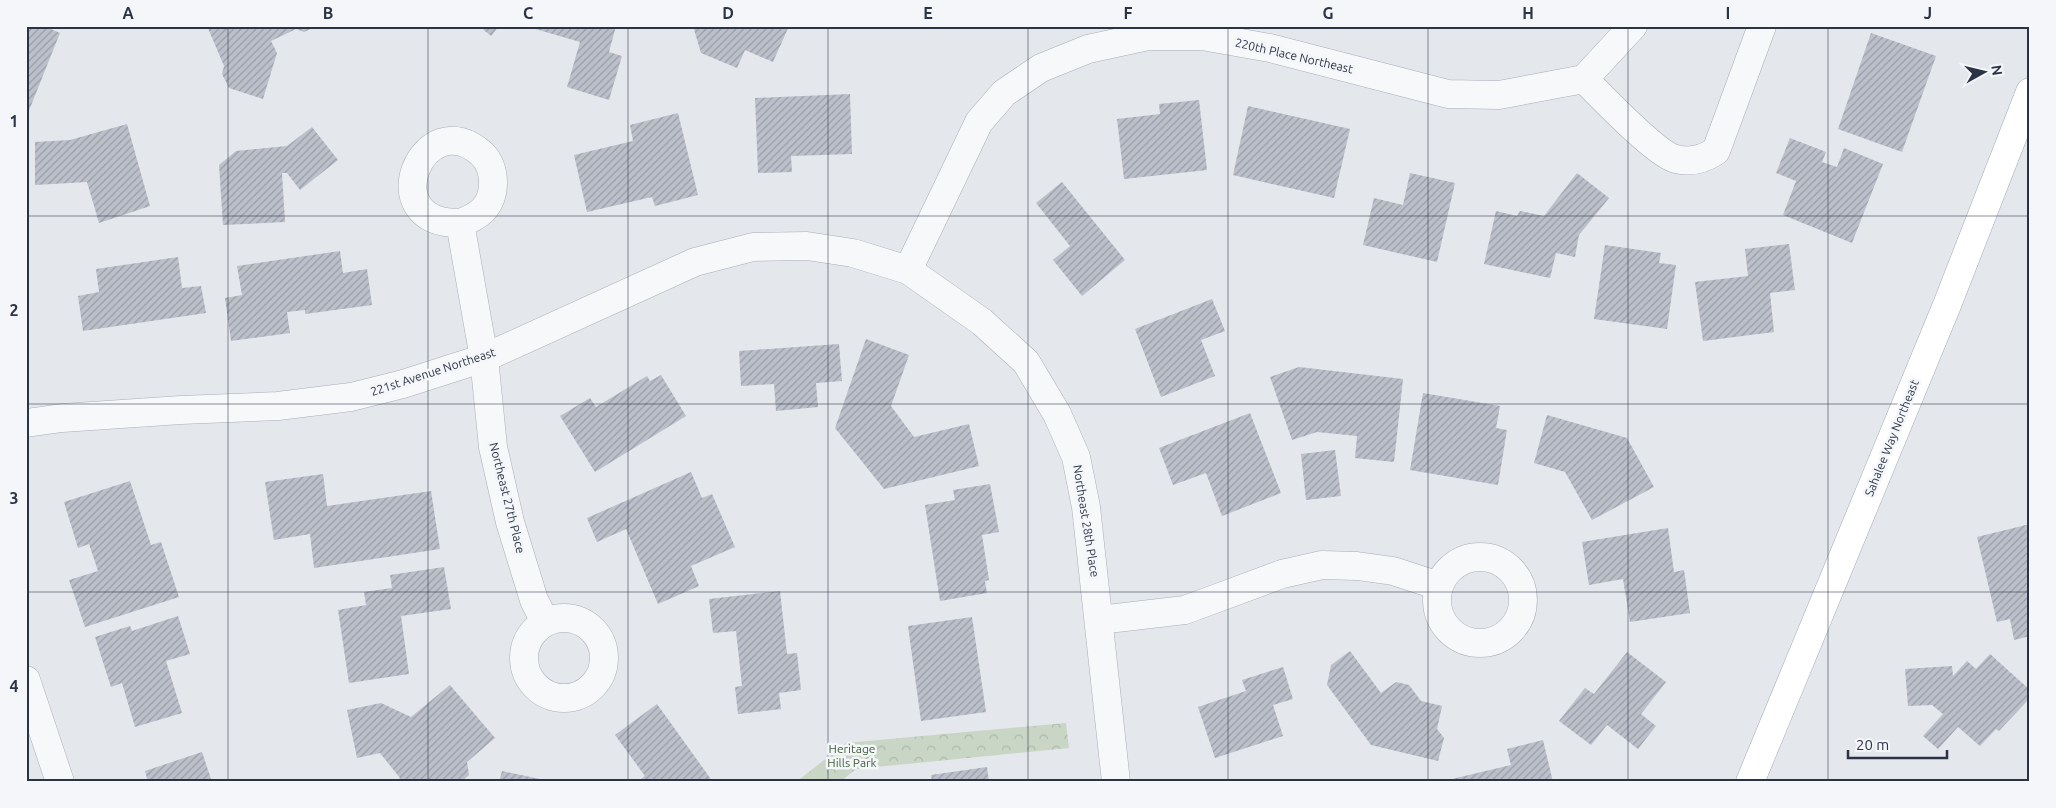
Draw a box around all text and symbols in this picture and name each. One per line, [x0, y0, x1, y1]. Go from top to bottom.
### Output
text: A [122, 4, 134, 22]
text: B [323, 4, 333, 22]
text: C [523, 4, 533, 22]
text: D [722, 4, 734, 22]
text: E [923, 4, 933, 22]
text: F [1124, 4, 1133, 22]
text: G [1322, 4, 1334, 22]
text: H [1522, 4, 1534, 22]
text: I [1726, 4, 1730, 22]
text: J [1924, 4, 1932, 22]
street label: 220th Place Northeast [1234, 36, 1355, 75]
north arrow [1958, 48, 2008, 98]
text: N [1988, 64, 2006, 76]
text: 1 [9, 112, 19, 130]
text: 2 [9, 301, 19, 319]
street label: 221st Avenue Northeast [369, 345, 497, 398]
street label: Sahalee Way Northeast [1862, 377, 1921, 498]
street label: Northeast 27th Place [487, 441, 528, 555]
street label: Northeast 28th Place [1071, 464, 1102, 578]
text: 3 [9, 489, 19, 507]
text: 4 [9, 677, 19, 695]
scale bar [1848, 728, 1947, 760]
text: 20 m [1856, 736, 1889, 753]
park label: Heritage Hills Park [827, 742, 877, 769]

